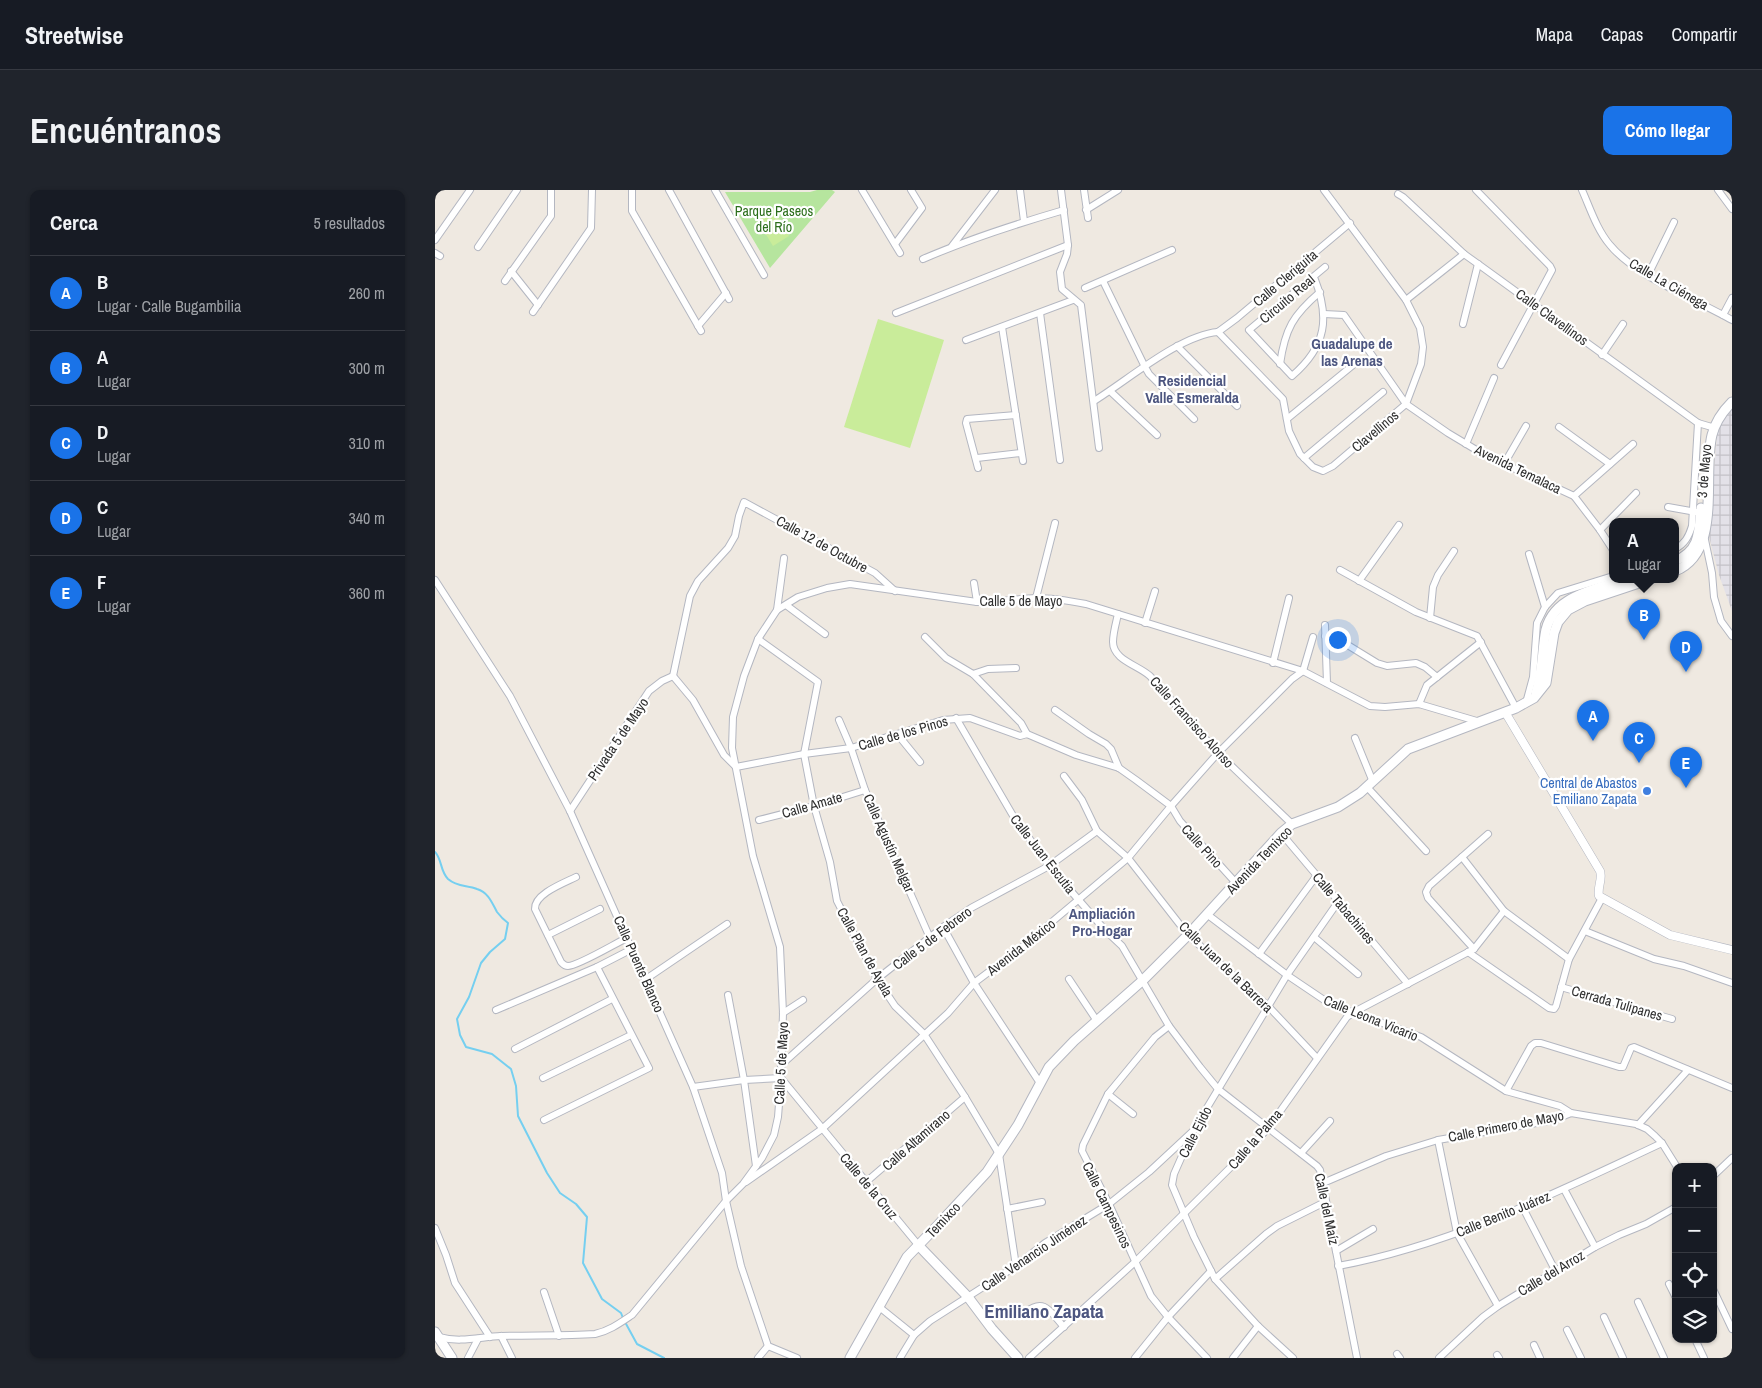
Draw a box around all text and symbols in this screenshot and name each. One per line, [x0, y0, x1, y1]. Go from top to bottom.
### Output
text: Streetwise [25, 19, 123, 51]
text: Mapa [1536, 22, 1573, 47]
text: Capas [1601, 22, 1643, 47]
text: Compartir [1671, 22, 1737, 47]
button: Cómo llegar [1603, 106, 1732, 155]
text: Encuéntranos [30, 107, 221, 154]
park label: Parque Paseos del Río [735, 202, 814, 236]
text: Cerca [50, 208, 98, 237]
text: 5 resultados [314, 212, 385, 234]
street label: Calle Cleriguita [1249, 245, 1322, 310]
street label: Calle La Ciénega [1626, 254, 1712, 314]
text: B [97, 269, 108, 295]
street label: Circuito Real [1256, 271, 1318, 327]
text: A [61, 282, 71, 304]
text: 260 m [349, 282, 385, 304]
street label: Calle Clavellinos [1512, 285, 1592, 350]
text: Lugar · Calle Bugambilia [97, 295, 241, 317]
district label: Guadalupe de las Arenas [1311, 333, 1393, 371]
text: A [97, 344, 108, 370]
text: B [61, 357, 71, 379]
text: 300 m [349, 357, 385, 379]
text: Lugar [97, 370, 131, 392]
district label: Residencial Valle Esmeralda [1145, 370, 1239, 408]
street label: Clavellinos [1348, 406, 1402, 456]
text: D [97, 419, 108, 445]
text: C [61, 432, 71, 454]
text: 310 m [349, 432, 385, 454]
street label: Avenida Temalaca [1471, 440, 1565, 498]
street label: 3 de Mayo [1693, 444, 1715, 498]
text: Lugar [97, 445, 131, 467]
text: C [97, 494, 108, 520]
text: D [61, 507, 71, 529]
text: 340 m [349, 507, 385, 529]
street label: Calle 12 de Octubre [773, 511, 871, 577]
popup [1609, 518, 1679, 583]
text: Lugar [97, 520, 131, 542]
text: A [1627, 527, 1638, 553]
text: Lugar [1627, 553, 1661, 575]
text: F [97, 569, 107, 595]
text: E [62, 582, 70, 604]
text: 360 m [349, 582, 385, 604]
street label: Calle 5 de Mayo [980, 592, 1062, 610]
text: Lugar [97, 595, 131, 617]
pin: B [1628, 599, 1660, 640]
your location [1325, 627, 1351, 653]
pin: D [1670, 631, 1702, 672]
street label: Calle Francisco Alonso [1146, 672, 1238, 772]
street label: Privada 5 de Mayo [584, 694, 652, 784]
pin: A [1577, 700, 1609, 741]
street label: Calle de los Pinos [856, 712, 950, 754]
pin: C [1623, 722, 1655, 763]
pin: E [1670, 747, 1702, 788]
place label: Central de Abastos Emiliano Zapata [1540, 774, 1638, 808]
marker: Central de Abastos Emiliano Zapata [1641, 785, 1653, 797]
street label: Calle Amate [780, 788, 844, 822]
street label: Calle Agustín Melgar [859, 791, 919, 895]
street label: Calle Juan Escutia [1006, 811, 1080, 898]
street label: Calle Pino [1178, 820, 1226, 872]
street label: Avenida Temixco [1221, 822, 1296, 899]
street label: Calle Tabachines [1309, 868, 1379, 948]
street label: Calle 5 de Febrero [889, 902, 975, 974]
district label: Ampliación Pro-Hogar [1069, 903, 1135, 941]
street label: Calle Plan de Ayala [833, 904, 897, 1000]
street label: Calle Puente Blanco [610, 913, 668, 1015]
street label: Avenida México [982, 915, 1059, 980]
street label: Calle Juan de la Barrera [1175, 918, 1277, 1017]
street label: Cerrada Tulipanes [1569, 981, 1665, 1025]
street label: Calle Leona Vicario [1321, 991, 1421, 1045]
street label: Calle 5 de Mayo [770, 1021, 792, 1105]
street label: Calle Ejido [1174, 1103, 1216, 1161]
street label: Calle la Palma [1224, 1105, 1286, 1173]
street label: Calle Altamirano [878, 1106, 954, 1174]
street label: Calle Primero de Mayo [1447, 1106, 1565, 1146]
street label: Calle de la Cruz [836, 1149, 902, 1223]
street label: Calle Campesinos [1078, 1159, 1136, 1251]
map controls [1672, 1163, 1717, 1343]
button: + [1672, 1163, 1717, 1208]
street label: Calle del Maíz [1311, 1172, 1343, 1247]
street label: Calle Benito Juárez [1453, 1187, 1553, 1241]
street label: Temixco [922, 1198, 964, 1242]
button: − [1672, 1208, 1717, 1253]
street label: Calle Venancio Jiménez [978, 1211, 1091, 1295]
street label: Calle del Arroz [1514, 1246, 1588, 1300]
button: locate [1672, 1253, 1717, 1298]
district label: Emiliano Zapata [984, 1298, 1104, 1324]
button: layers [1672, 1298, 1717, 1343]

